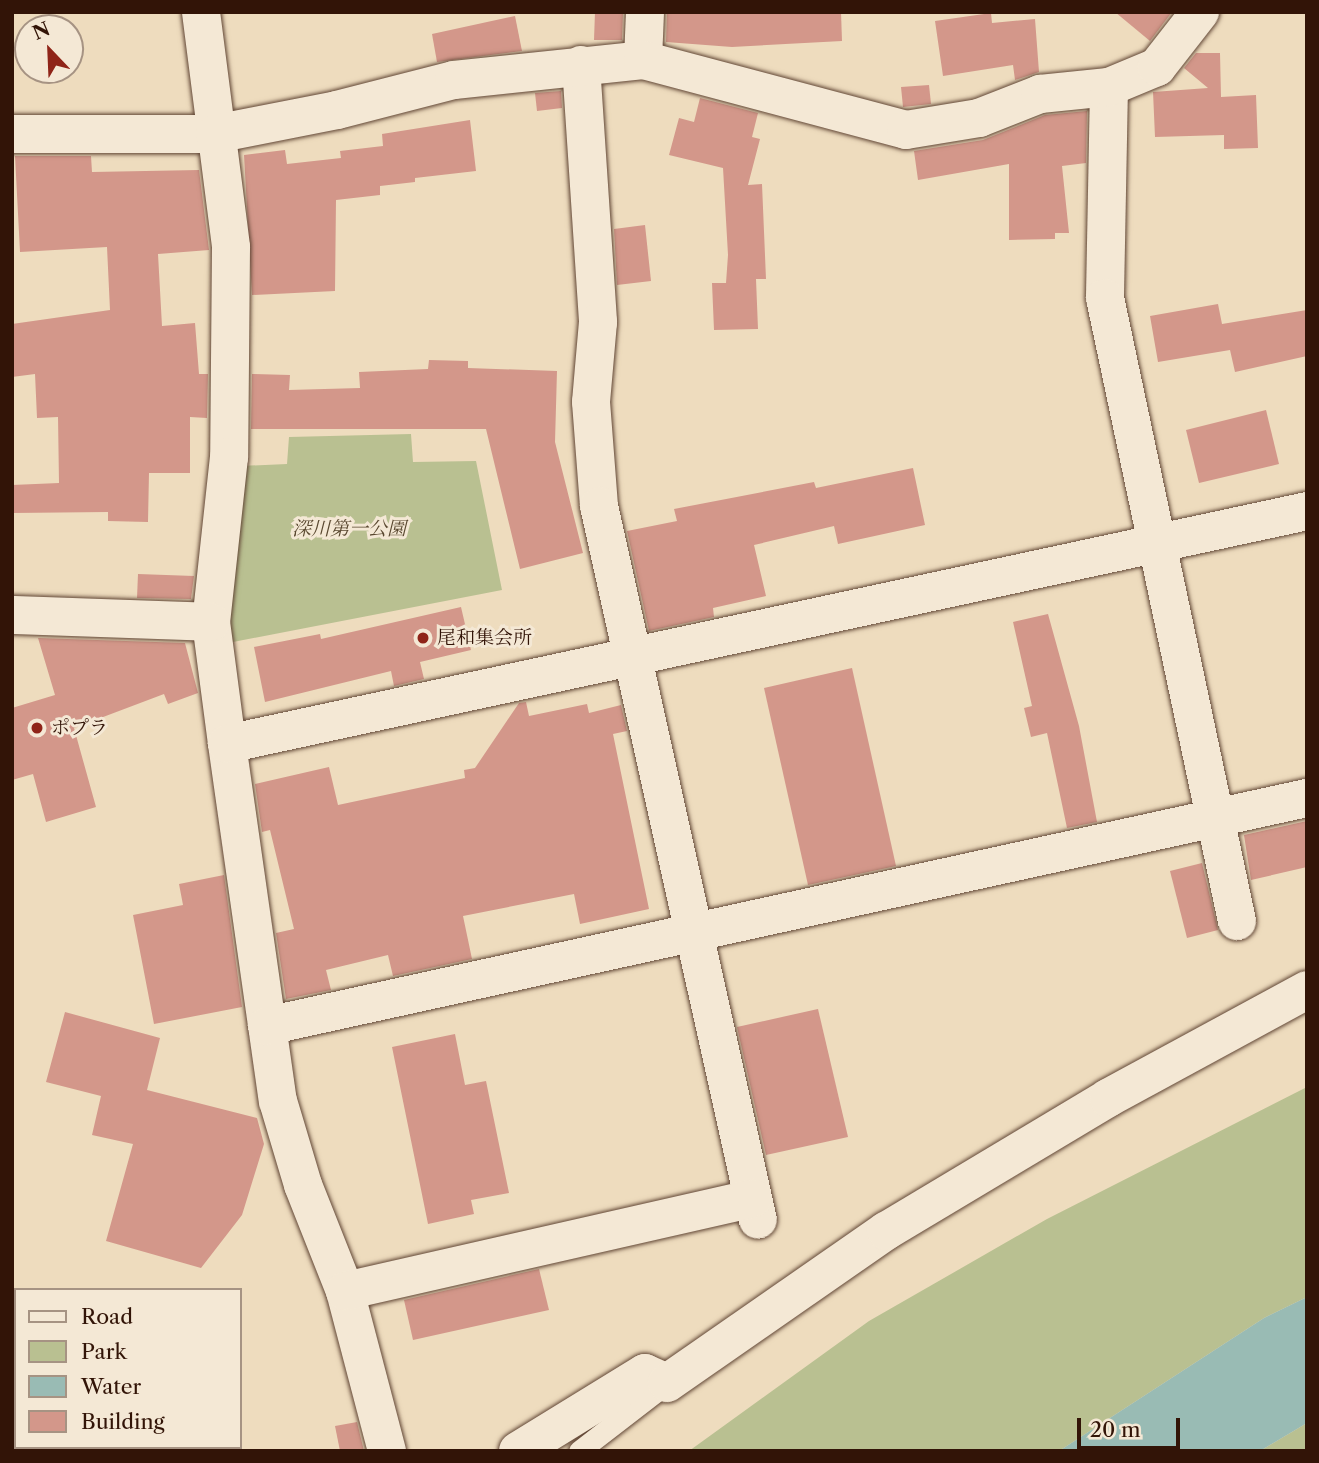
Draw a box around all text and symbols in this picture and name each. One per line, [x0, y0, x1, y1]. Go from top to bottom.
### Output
north arrow [14, 14, 84, 84]
text: N [29, 17, 53, 45]
park label: 深川第一公園 [292, 518, 406, 540]
place label: 尾和集会所 [437, 627, 532, 649]
marker: 尾和集会所 [415, 630, 431, 646]
place label: ポプラ [51, 717, 108, 739]
marker: ポプラ [29, 720, 45, 736]
legend [14, 1288, 242, 1449]
text: Road [81, 1304, 133, 1329]
text: Park [81, 1339, 127, 1364]
text: Water [81, 1374, 141, 1399]
scale bar [1081, 1404, 1184, 1448]
text: Building [81, 1409, 165, 1434]
text: 20 m [1090, 1417, 1141, 1442]

